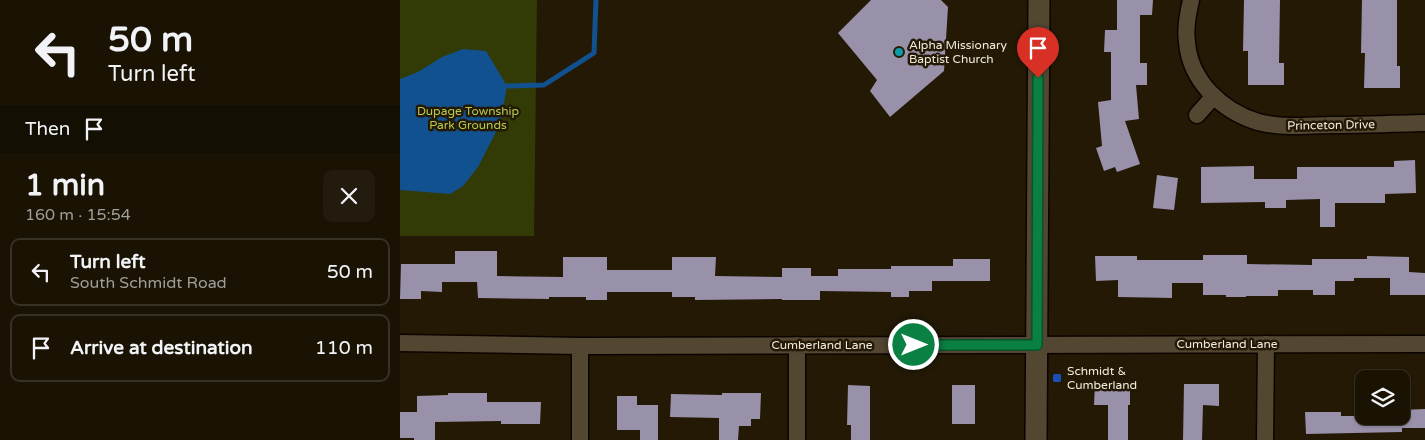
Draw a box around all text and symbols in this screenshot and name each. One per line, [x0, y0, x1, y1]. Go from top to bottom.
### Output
text: 50 m [108, 19, 193, 61]
icon: left [25, 20, 90, 85]
pin [1017, 27, 1059, 78]
icon: arrive [1024, 34, 1052, 62]
place label: Alpha Missionary Baptist Church [909, 38, 1008, 66]
marker: Alpha Missionary Baptist Church [893, 46, 905, 58]
text: Turn left [108, 61, 196, 87]
park label: Dupage Township Park Grounds [417, 104, 519, 132]
icon: arrive [80, 115, 108, 143]
street label: Princeton Drive [1287, 117, 1375, 133]
text: Then [25, 118, 70, 140]
text: 1 min [25, 167, 105, 204]
button: close [323, 170, 375, 222]
text: 160 m · 15:54 [25, 205, 131, 225]
text: Turn left [70, 251, 146, 273]
icon: left [27, 258, 55, 286]
text: 50 m [327, 261, 373, 283]
text: South Schmidt Road [70, 273, 227, 293]
position arrow [887, 318, 939, 370]
icon: arrive [27, 334, 55, 362]
text: Arrive at destination [70, 337, 253, 359]
text: 110 m [315, 337, 373, 359]
street label: Cumberland Lane [1177, 337, 1278, 351]
street label: Cumberland Lane [772, 338, 873, 352]
place label: Schmidt & Cumberland [1067, 364, 1137, 392]
map controls [1355, 370, 1410, 425]
button: layers [1355, 370, 1410, 425]
marker: Schmidt & Cumberland [1051, 372, 1063, 384]

